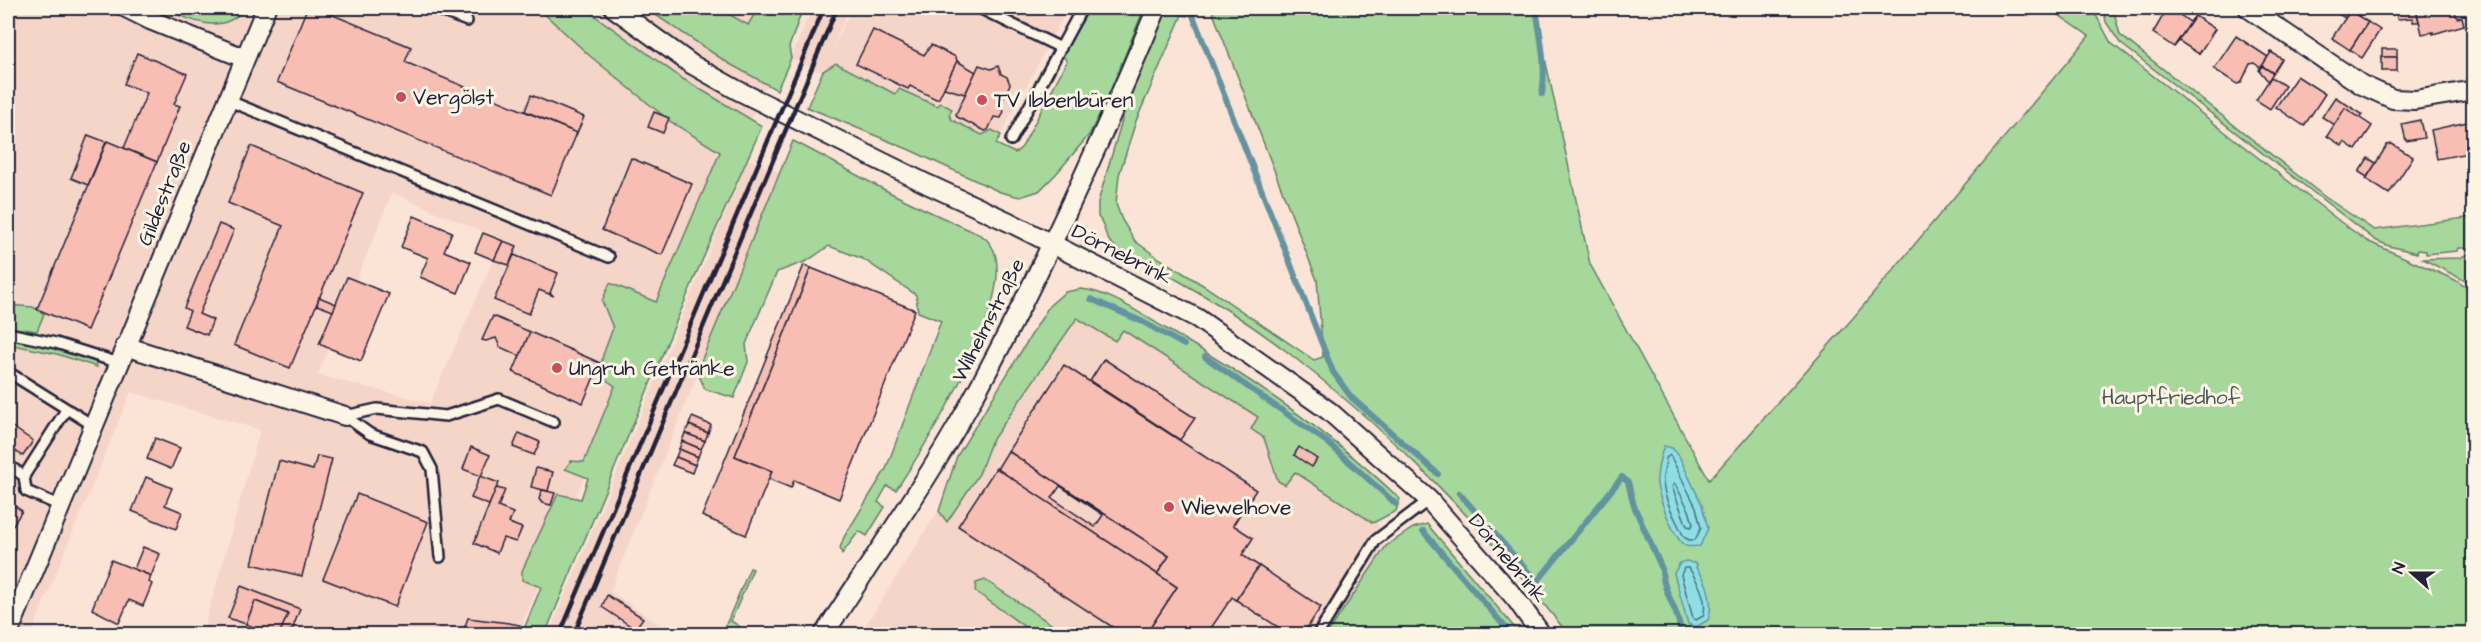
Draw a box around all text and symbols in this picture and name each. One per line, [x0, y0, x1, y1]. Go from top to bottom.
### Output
place label: Vergölst [413, 83, 495, 114]
place label: TV Ibbenbüren [994, 86, 1133, 115]
marker: Vergölst [394, 90, 408, 104]
marker: TV Ibbenbüren [975, 93, 989, 107]
street label: Gildestraße [130, 136, 199, 250]
street label: Dörnebrink [1067, 217, 1177, 292]
street label: Wilhelmstraße [945, 253, 1032, 387]
place label: Ungruh Getränke [569, 354, 735, 385]
marker: Ungruh Getränke [550, 361, 564, 375]
park label: Hauptfriedhof [2102, 383, 2241, 413]
place label: Wiewelhove [1181, 493, 1291, 522]
marker: Wiewelhove [1162, 500, 1176, 514]
street label: Dörnebrink [1462, 507, 1554, 609]
north arrow [2382, 543, 2442, 603]
text: N [2387, 559, 2411, 577]

